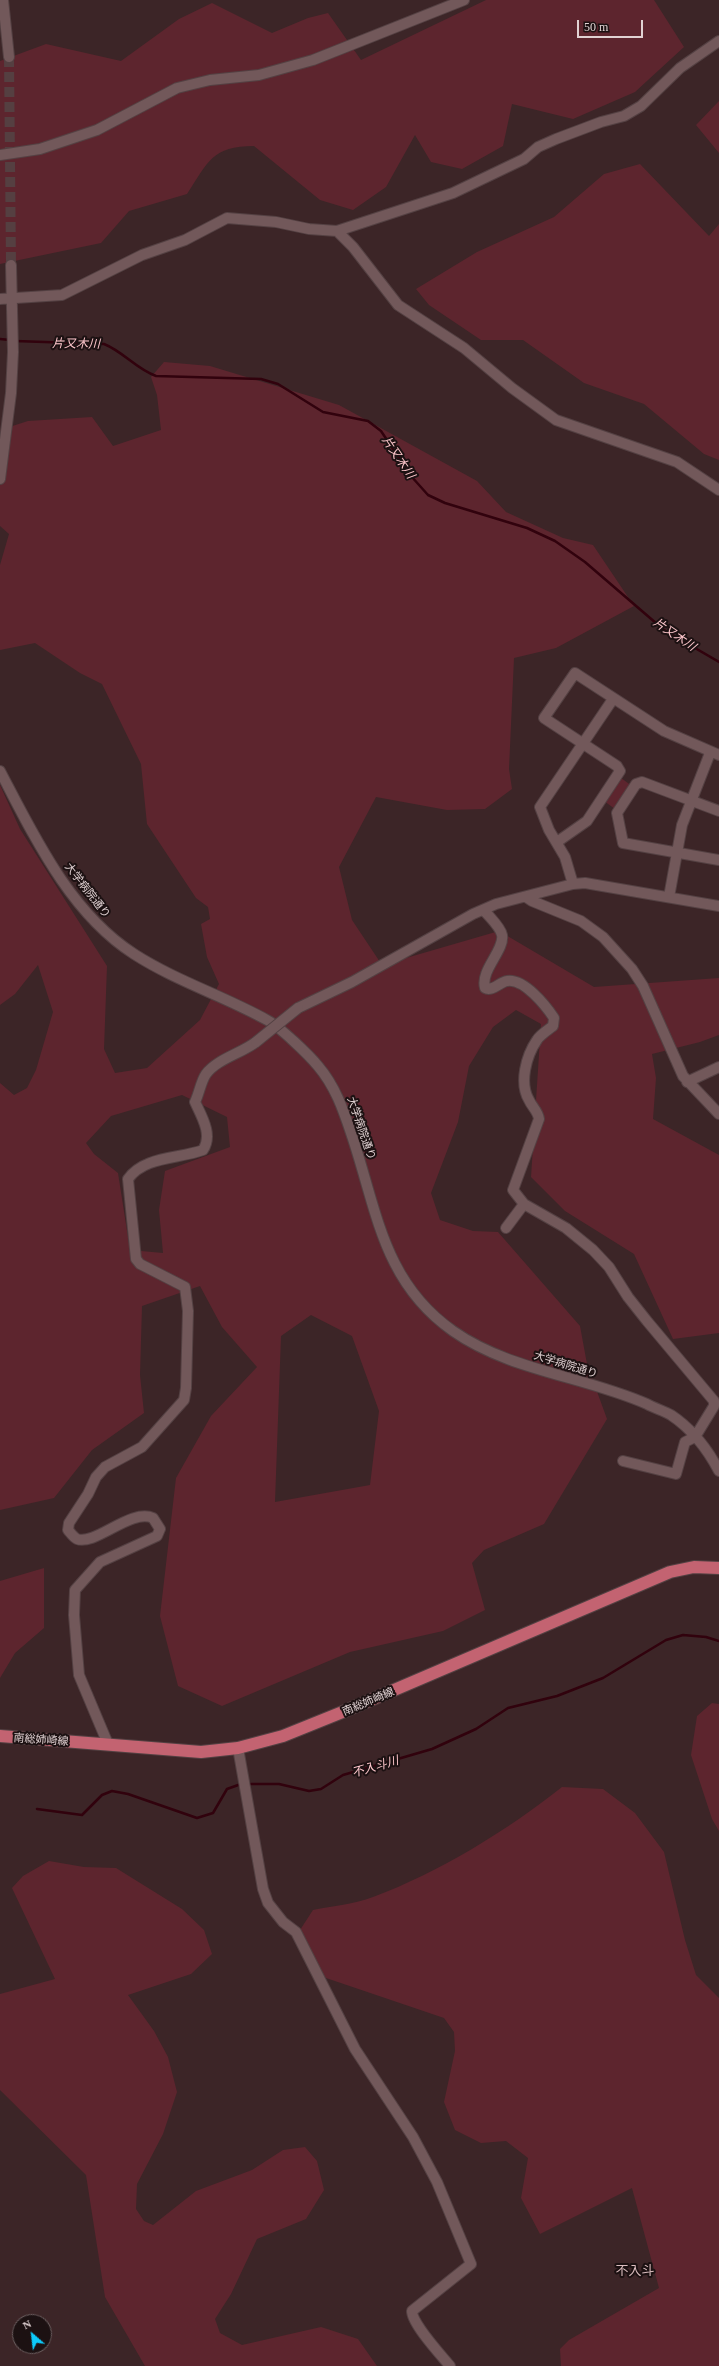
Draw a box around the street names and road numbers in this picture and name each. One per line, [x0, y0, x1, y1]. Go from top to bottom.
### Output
street label: 大学病院通り [62, 860, 114, 920]
street label: 大学病院通り [345, 1095, 379, 1161]
street label: 大学病院通り [533, 1348, 599, 1380]
street label: 南総姉崎線 [340, 1684, 396, 1718]
street label: 南総姉崎線 [13, 1730, 69, 1748]

